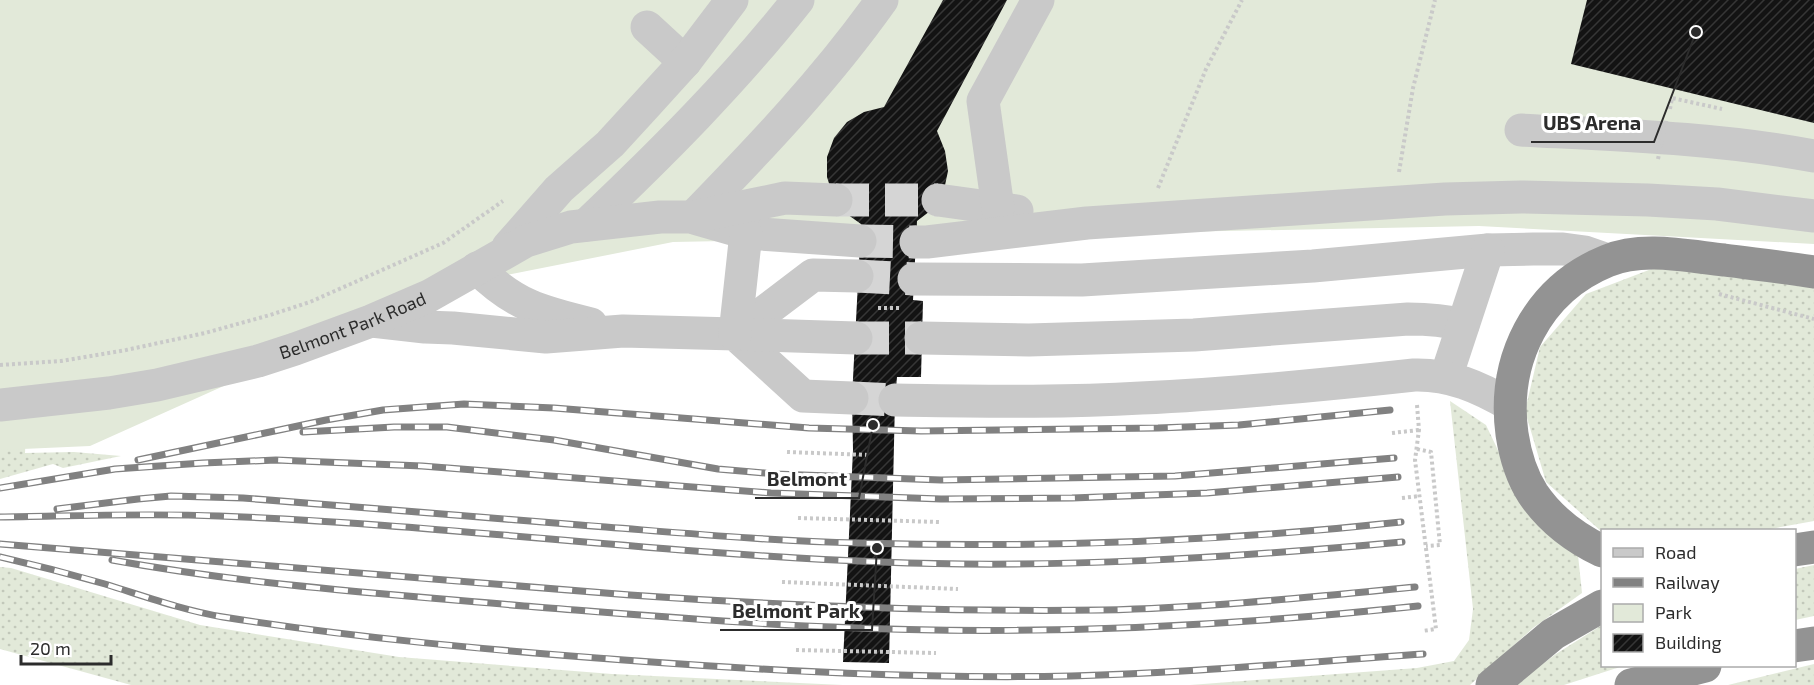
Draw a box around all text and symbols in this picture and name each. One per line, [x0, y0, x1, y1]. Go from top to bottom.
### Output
callout: UBS Arena [1531, 104, 1654, 142]
text: UBS Arena [1543, 110, 1641, 134]
street label: Belmont Park Road [276, 287, 429, 363]
callout: Belmont [755, 460, 859, 498]
text: Belmont [767, 466, 847, 490]
legend [1601, 529, 1796, 667]
text: Road [1655, 541, 1696, 563]
text: Railway [1655, 571, 1720, 593]
callout: Belmont Park [720, 592, 872, 630]
text: Belmont Park [732, 598, 861, 622]
text: Park [1655, 601, 1692, 623]
scale bar [21, 628, 111, 666]
text: Building [1655, 631, 1722, 653]
text: 20 m [30, 637, 71, 659]

